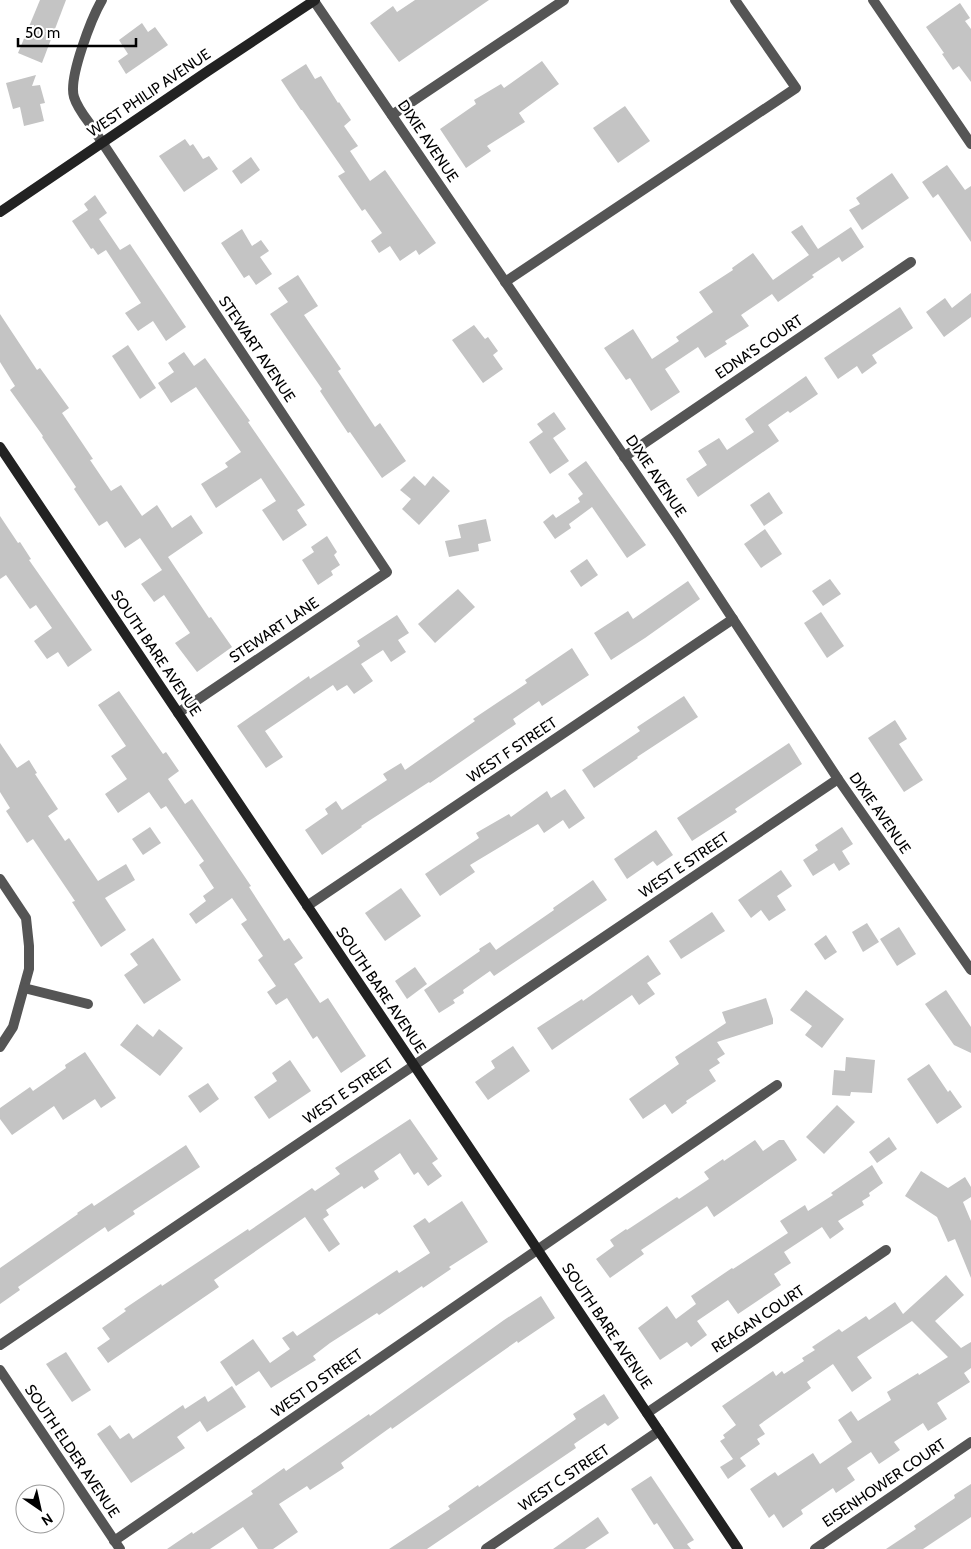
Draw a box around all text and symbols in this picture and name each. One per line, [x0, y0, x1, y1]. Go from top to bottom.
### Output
scale bar [18, 15, 135, 47]
text: 50 m [25, 24, 60, 42]
street label: WEST PHILIP AVENUE [84, 45, 214, 141]
street label: DIXIE AVENUE [394, 97, 462, 185]
street label: STEWART AVENUE [215, 293, 299, 405]
street label: EDNA'S COURT [712, 311, 806, 383]
street label: DIXIE AVENUE [622, 432, 690, 520]
street label: SOUTH BARE AVENUE [107, 587, 205, 719]
street label: STEWART LANE [226, 594, 322, 666]
street label: WEST F STREET [464, 713, 560, 787]
street label: DIXIE AVENUE [845, 769, 915, 857]
street label: WEST E STREET [636, 828, 732, 902]
street label: SOUTH BARE AVENUE [332, 924, 430, 1056]
street label: WEST E STREET [300, 1054, 396, 1128]
street label: SOUTH BARE AVENUE [558, 1260, 656, 1392]
street label: REAGAN COURT [708, 1281, 808, 1357]
street label: WEST D STREET [268, 1345, 366, 1421]
street label: SOUTH ELDER AVENUE [21, 1381, 123, 1521]
street label: EISENHOWER COURT [819, 1435, 949, 1531]
street label: WEST C STREET [515, 1441, 613, 1515]
north arrow [15, 1484, 65, 1534]

